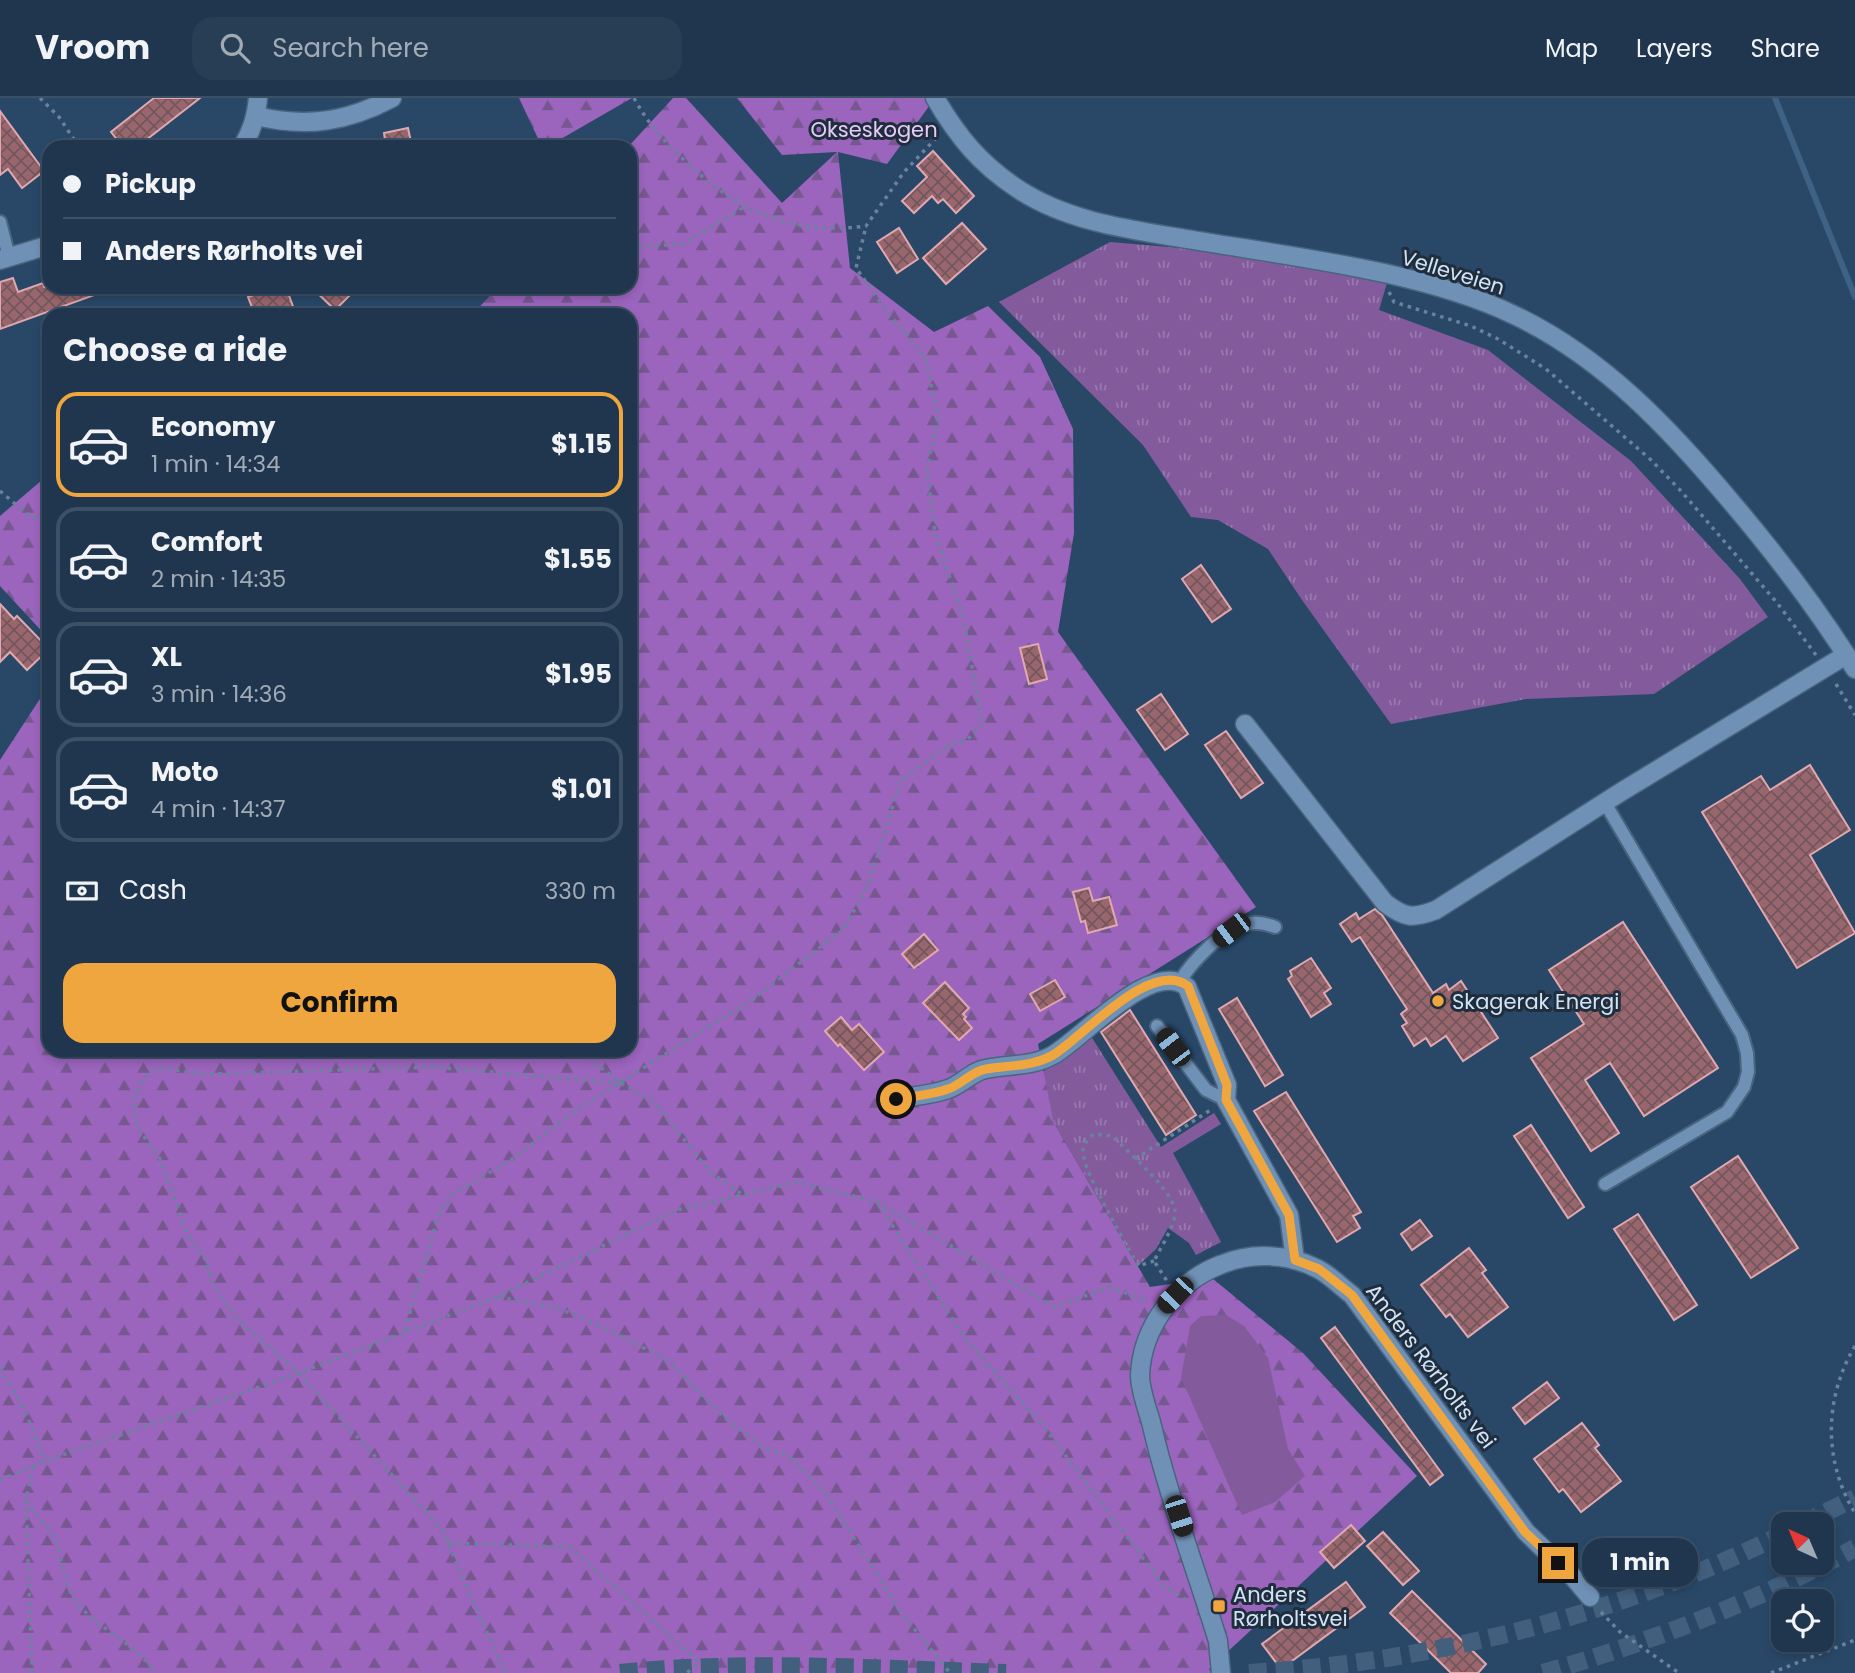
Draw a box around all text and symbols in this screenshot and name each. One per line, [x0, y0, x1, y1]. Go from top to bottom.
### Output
search box [192, 17, 682, 80]
text: Vroom [35, 24, 150, 71]
icon: search [216, 29, 254, 67]
text: Search here [272, 30, 429, 66]
text: Map [1545, 32, 1598, 65]
text: Layers [1636, 32, 1712, 65]
text: Share [1750, 32, 1820, 65]
park label: Okseskogen [810, 115, 938, 144]
text: Pickup [105, 166, 196, 202]
text: Anders Rørholts vei [105, 233, 363, 269]
street label: Velleveien [1398, 242, 1508, 302]
text: Choose a ride [63, 327, 287, 372]
text: Economy [151, 409, 275, 445]
icon: car [67, 413, 130, 476]
text: $1.15 [551, 426, 612, 462]
text: 1 min · 14:34 [151, 448, 280, 480]
text: Comfort [151, 524, 263, 560]
icon: car [67, 528, 130, 591]
text: $1.55 [544, 541, 612, 577]
text: 2 min · 14:35 [151, 563, 286, 595]
text: XL [151, 639, 182, 675]
icon: car [67, 643, 130, 706]
text: $1.95 [545, 656, 612, 692]
text: 3 min · 14:36 [151, 678, 287, 710]
text: Moto [151, 754, 219, 790]
icon: car [67, 758, 130, 821]
text: $1.01 [551, 771, 612, 807]
text: 4 min · 14:37 [151, 793, 286, 825]
icon: cash [63, 872, 101, 910]
text: Cash [119, 872, 187, 908]
text: 330 m [545, 875, 616, 907]
car [1208, 909, 1255, 951]
button: Confirm [63, 963, 616, 1043]
place label: Skagerak Energi [1452, 987, 1619, 1016]
marker: Skagerak Energi [1430, 993, 1446, 1009]
car [1152, 1024, 1195, 1070]
route start [880, 1083, 912, 1115]
car [1153, 1273, 1198, 1317]
street label: Anders Rørholts vei [1359, 1278, 1503, 1454]
car [1163, 1493, 1196, 1539]
north arrow [1771, 1512, 1834, 1575]
map controls [1771, 1512, 1834, 1652]
callout: 1 min [1582, 1538, 1698, 1588]
text: 1 min [1610, 1546, 1670, 1578]
route end [1542, 1547, 1574, 1579]
place label: Anders Rørholtsvei [1233, 1580, 1348, 1633]
button: locate [1771, 1589, 1834, 1652]
marker: Anders Rørholtsvei [1211, 1598, 1227, 1614]

